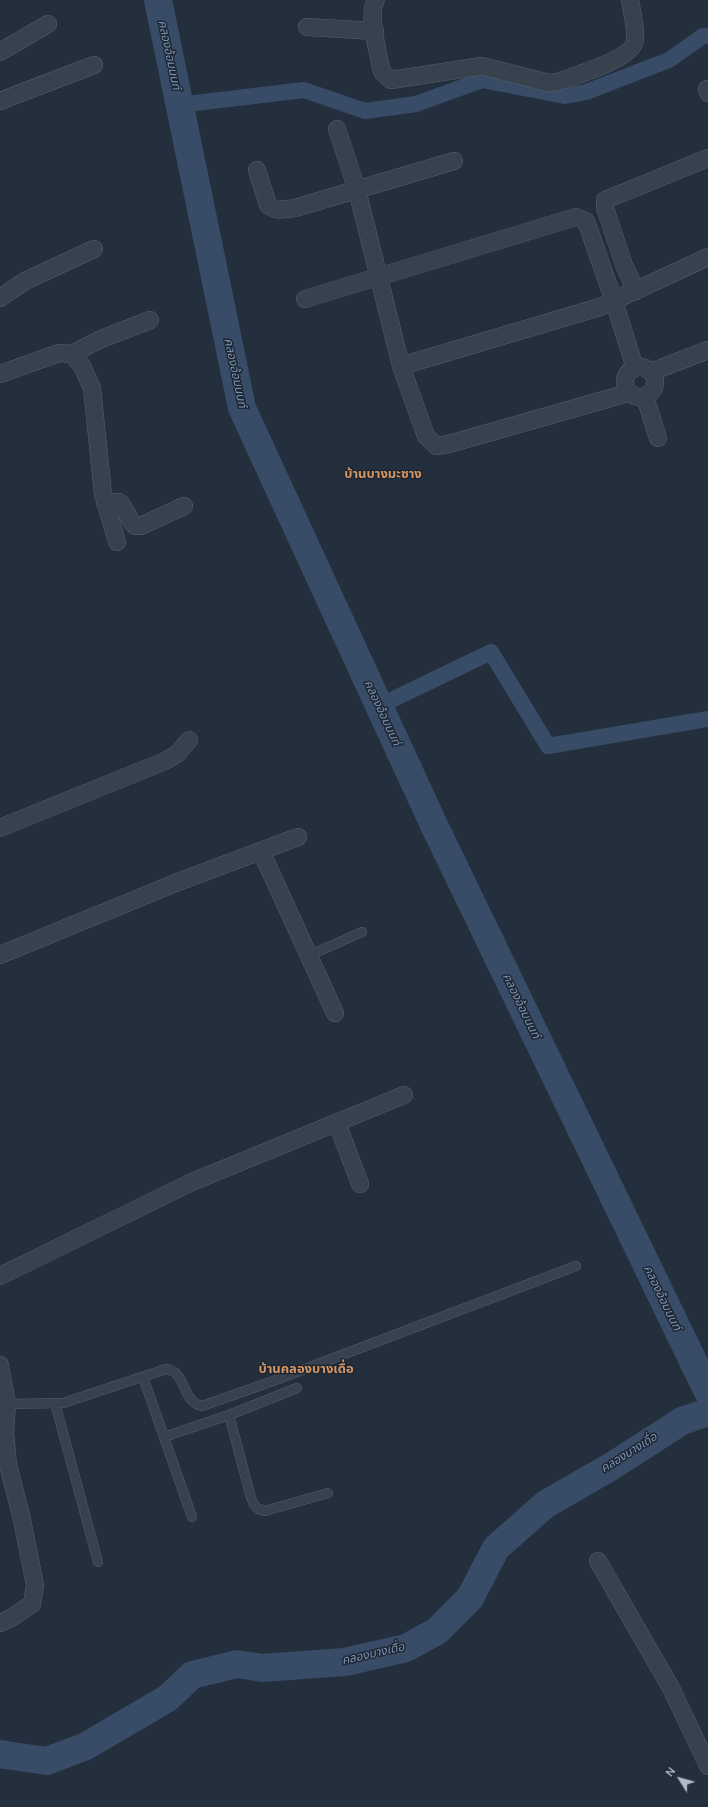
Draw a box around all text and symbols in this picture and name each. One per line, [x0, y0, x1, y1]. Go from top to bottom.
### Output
water label: คลองอ้อมนนท์ [155, 19, 183, 91]
water label: คลองอ้อมนนท์ [221, 337, 249, 409]
district label: บ้านบางมะซาง [344, 466, 422, 482]
water label: คลองอ้อมนนท์ [361, 678, 403, 748]
water label: คลองอ้อมนนท์ [499, 971, 543, 1041]
water label: คลองอ้อมนนท์ [640, 1263, 684, 1333]
district label: บ้านคลองบางเดื่อ [258, 1361, 354, 1377]
water label: คลองบางเดื่อ [598, 1430, 660, 1476]
water label: คลองบางเดื่อ [340, 1640, 406, 1668]
north arrow [660, 1759, 700, 1799]
text: N [662, 1764, 678, 1779]

